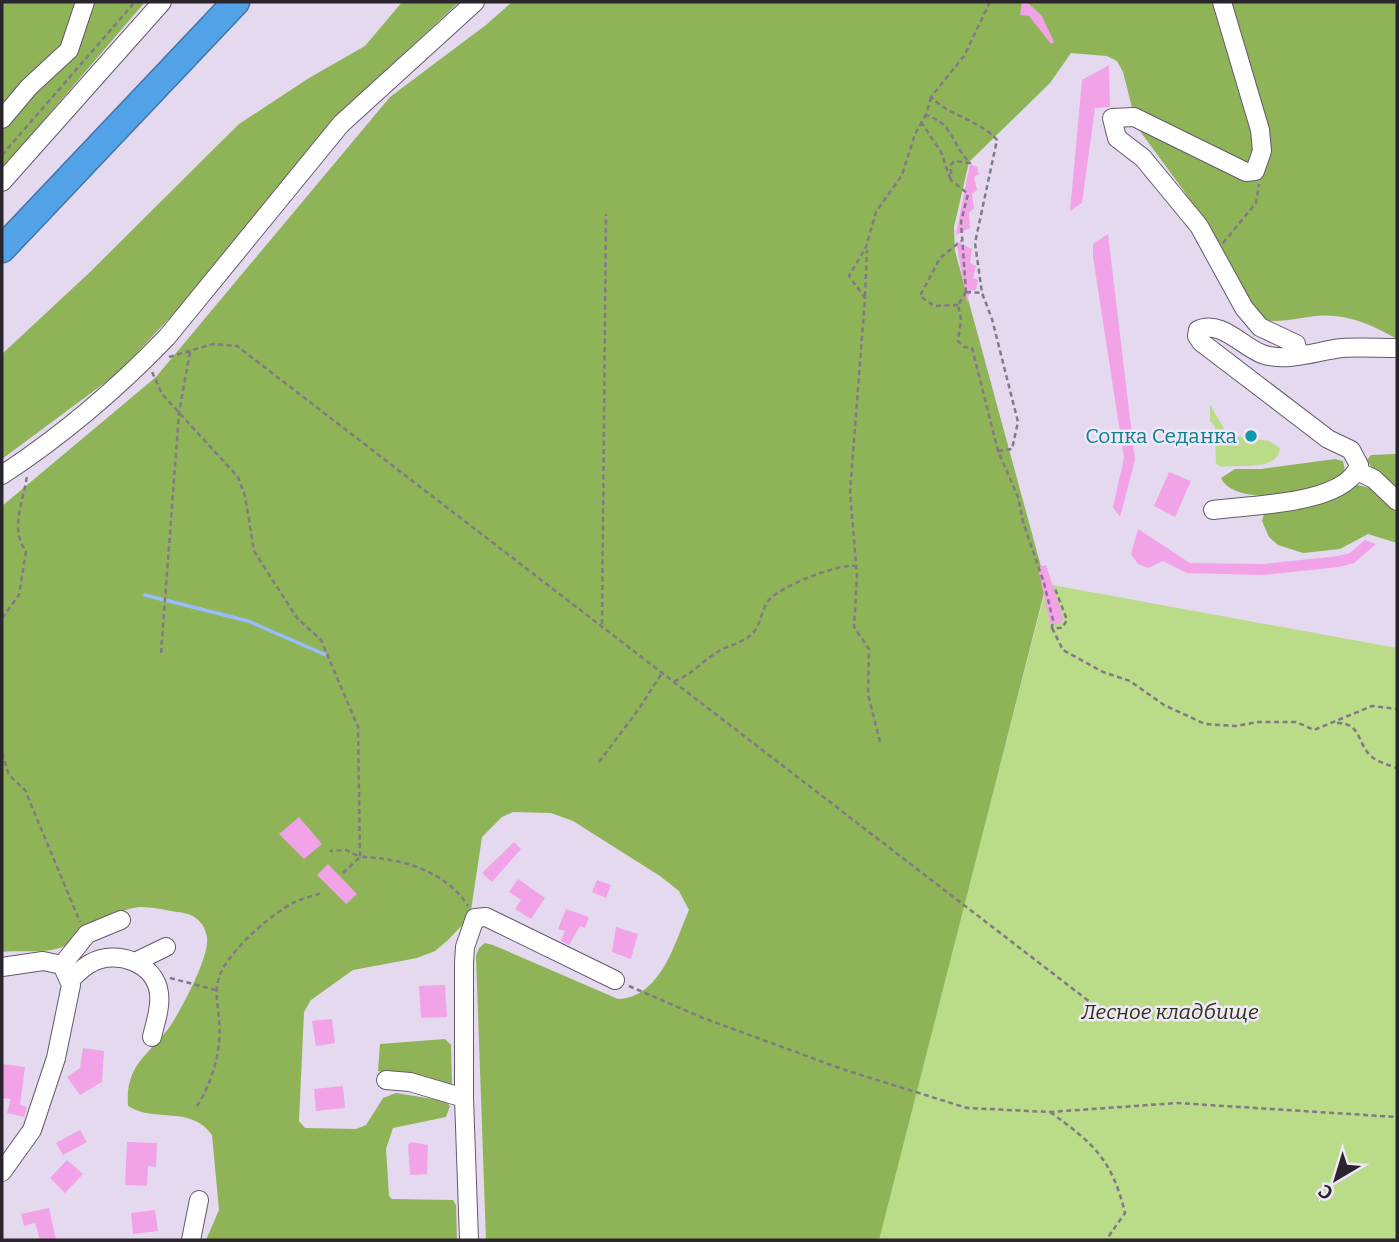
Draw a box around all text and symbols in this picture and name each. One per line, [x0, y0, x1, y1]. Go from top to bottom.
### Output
place label: Сопка Седанка [1085, 423, 1237, 449]
marker: Сопка Седанка [1243, 428, 1259, 444]
park label: Лесное кладбище [1081, 999, 1259, 1025]
north arrow [1301, 1144, 1371, 1214]
text: С [1314, 1179, 1338, 1205]

